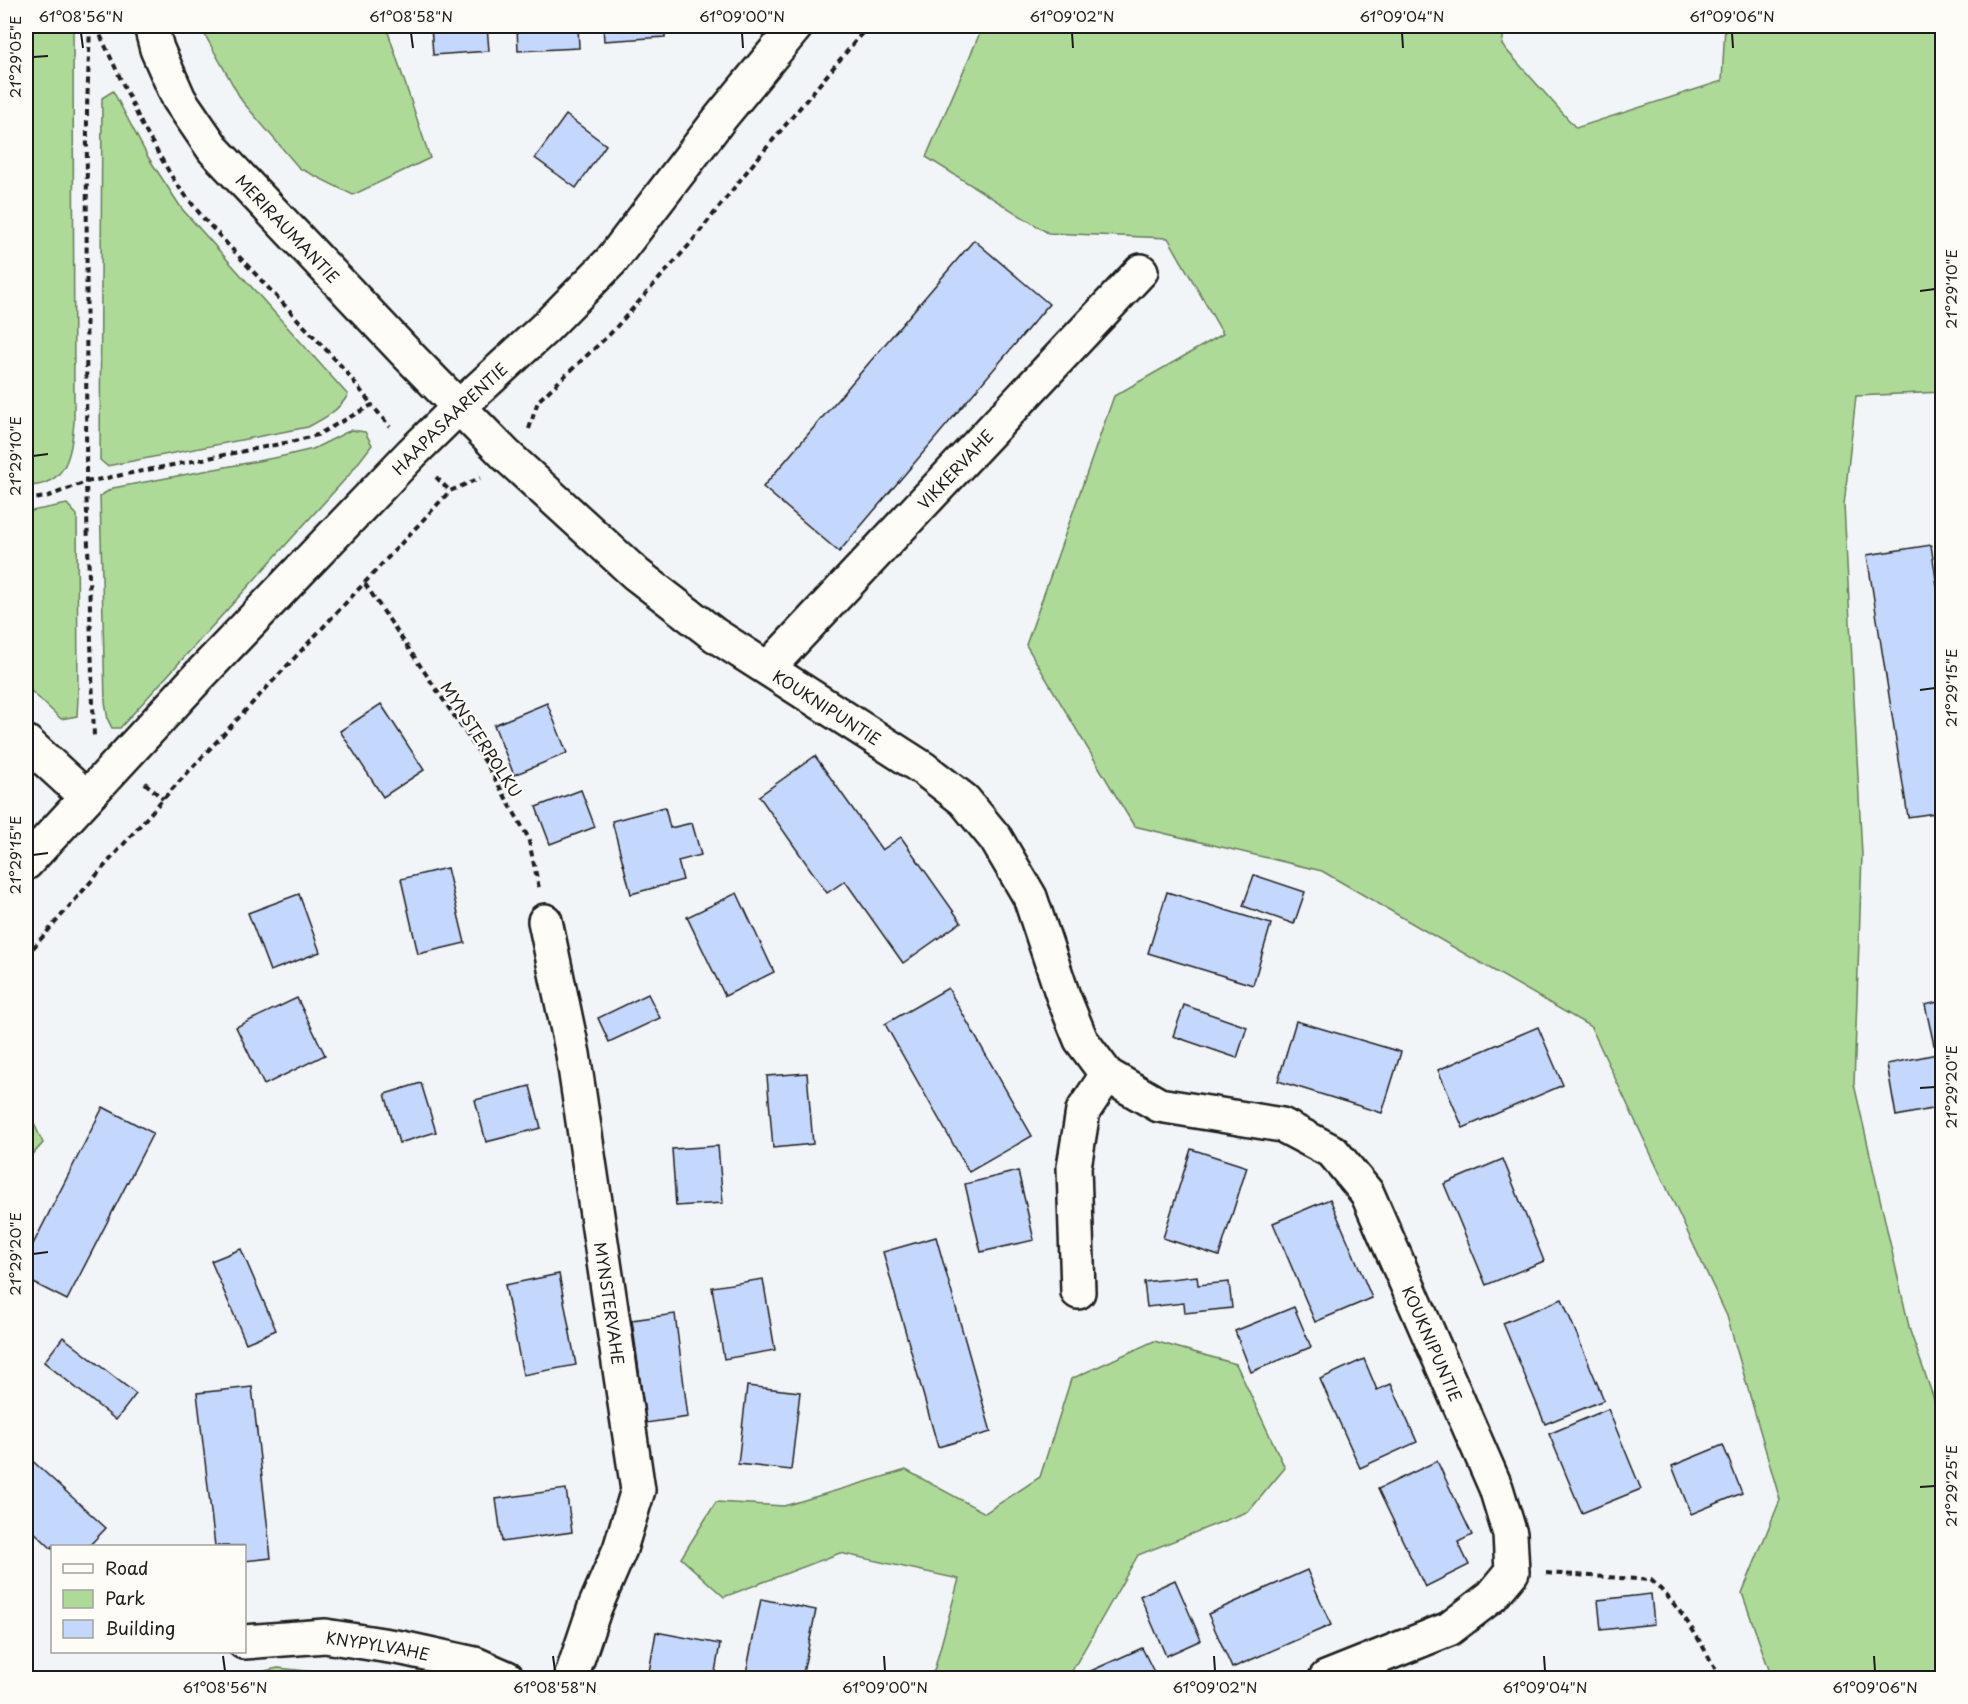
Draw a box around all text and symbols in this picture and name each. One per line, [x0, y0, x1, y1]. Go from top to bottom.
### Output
text: 61°08'56"N [39, 4, 123, 27]
text: 61°08'58"N [369, 4, 453, 27]
text: 61°09'00"N [699, 4, 785, 27]
text: 61°09'02"N [1029, 4, 1115, 27]
text: 61°09'04"N [1360, 4, 1444, 27]
text: 61°09'06"N [1689, 4, 1775, 27]
text: 21°29'05"E [3, 16, 26, 98]
street label: MERIRAUMANTIE [231, 168, 346, 288]
text: 21°29'10"E [1939, 249, 1962, 329]
street label: HAAPASAARENTIE [386, 357, 512, 480]
text: 21°29'10"E [3, 416, 26, 496]
street label: VIKKERVAHE [911, 424, 998, 514]
text: 21°29'15"E [1939, 649, 1962, 727]
street label: KOUKNIPUNTIE [769, 663, 886, 751]
street label: MYNSTERPOLKU [436, 676, 528, 802]
text: 21°29'15"E [3, 816, 26, 894]
text: 21°29'20"E [1939, 1045, 1962, 1129]
text: 21°29'20"E [3, 1212, 26, 1296]
street label: MYNSTERVAHE [589, 1240, 631, 1366]
street label: KOUKNIPUNTIE [1397, 1282, 1469, 1405]
text: 21°29'25"E [1939, 1445, 1962, 1527]
legend [51, 1545, 246, 1653]
text: Road [105, 1554, 149, 1581]
text: Park [105, 1584, 145, 1611]
text: Building [105, 1614, 175, 1641]
street label: KNYPYLVAHE [325, 1624, 432, 1666]
text: 61°08'56"N [183, 1675, 267, 1698]
text: 61°08'58"N [513, 1675, 597, 1698]
text: 61°09'00"N [842, 1675, 928, 1698]
text: 61°09'02"N [1172, 1675, 1258, 1698]
text: 61°09'04"N [1503, 1675, 1587, 1698]
text: 61°09'06"N [1832, 1675, 1918, 1698]

